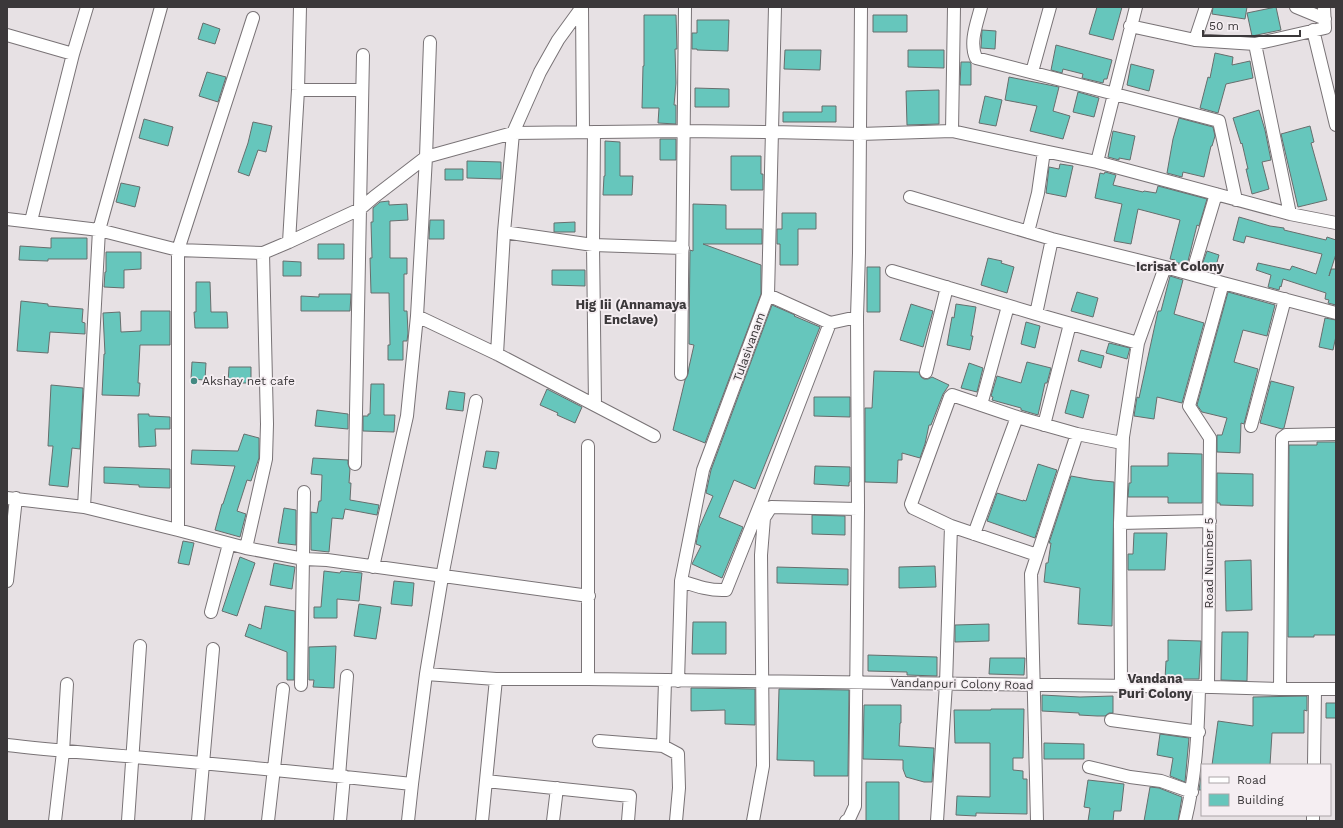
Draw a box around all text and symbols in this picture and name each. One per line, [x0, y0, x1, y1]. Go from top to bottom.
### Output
scale bar [1203, 12, 1300, 38]
text: 50 m [1209, 19, 1239, 33]
district label: Icrisat Colony [1136, 259, 1225, 274]
district label: Hig Iii (Annamaya Enclave) [575, 297, 687, 327]
street label: Tulasivanam [730, 311, 768, 383]
place label: Akshay net cafe [202, 374, 295, 388]
marker: Akshay net cafe [189, 376, 199, 386]
street label: Road Number 5 [1202, 517, 1216, 609]
district label: Vandana Puri Colony [1118, 671, 1192, 701]
street label: Vandanpuri Colony Road [890, 676, 1034, 692]
legend [1201, 764, 1331, 816]
text: Road [1237, 773, 1266, 787]
text: Building [1237, 793, 1284, 807]

